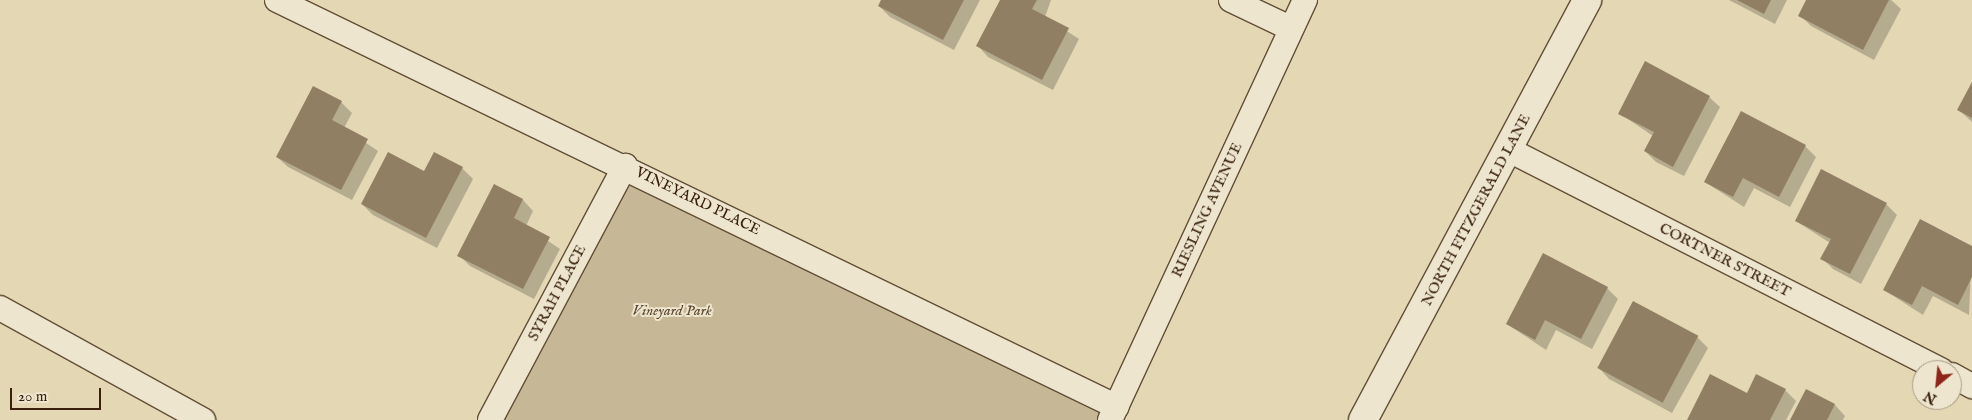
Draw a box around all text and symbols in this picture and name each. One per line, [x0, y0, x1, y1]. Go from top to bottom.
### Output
street label: NORTH FITZGERALD LANE [1418, 111, 1534, 309]
street label: RIESLING AVENUE [1168, 140, 1246, 280]
street label: VINEYARD PLACE [633, 163, 763, 239]
street label: CORTNER STREET [1656, 219, 1794, 301]
street label: SYRAH PLACE [524, 242, 590, 344]
park label: Vineyard Park [632, 302, 712, 320]
north arrow [1912, 360, 1962, 410]
scale bar [12, 378, 104, 410]
text: 20 m [18, 387, 47, 406]
text: N [1921, 387, 1940, 408]

